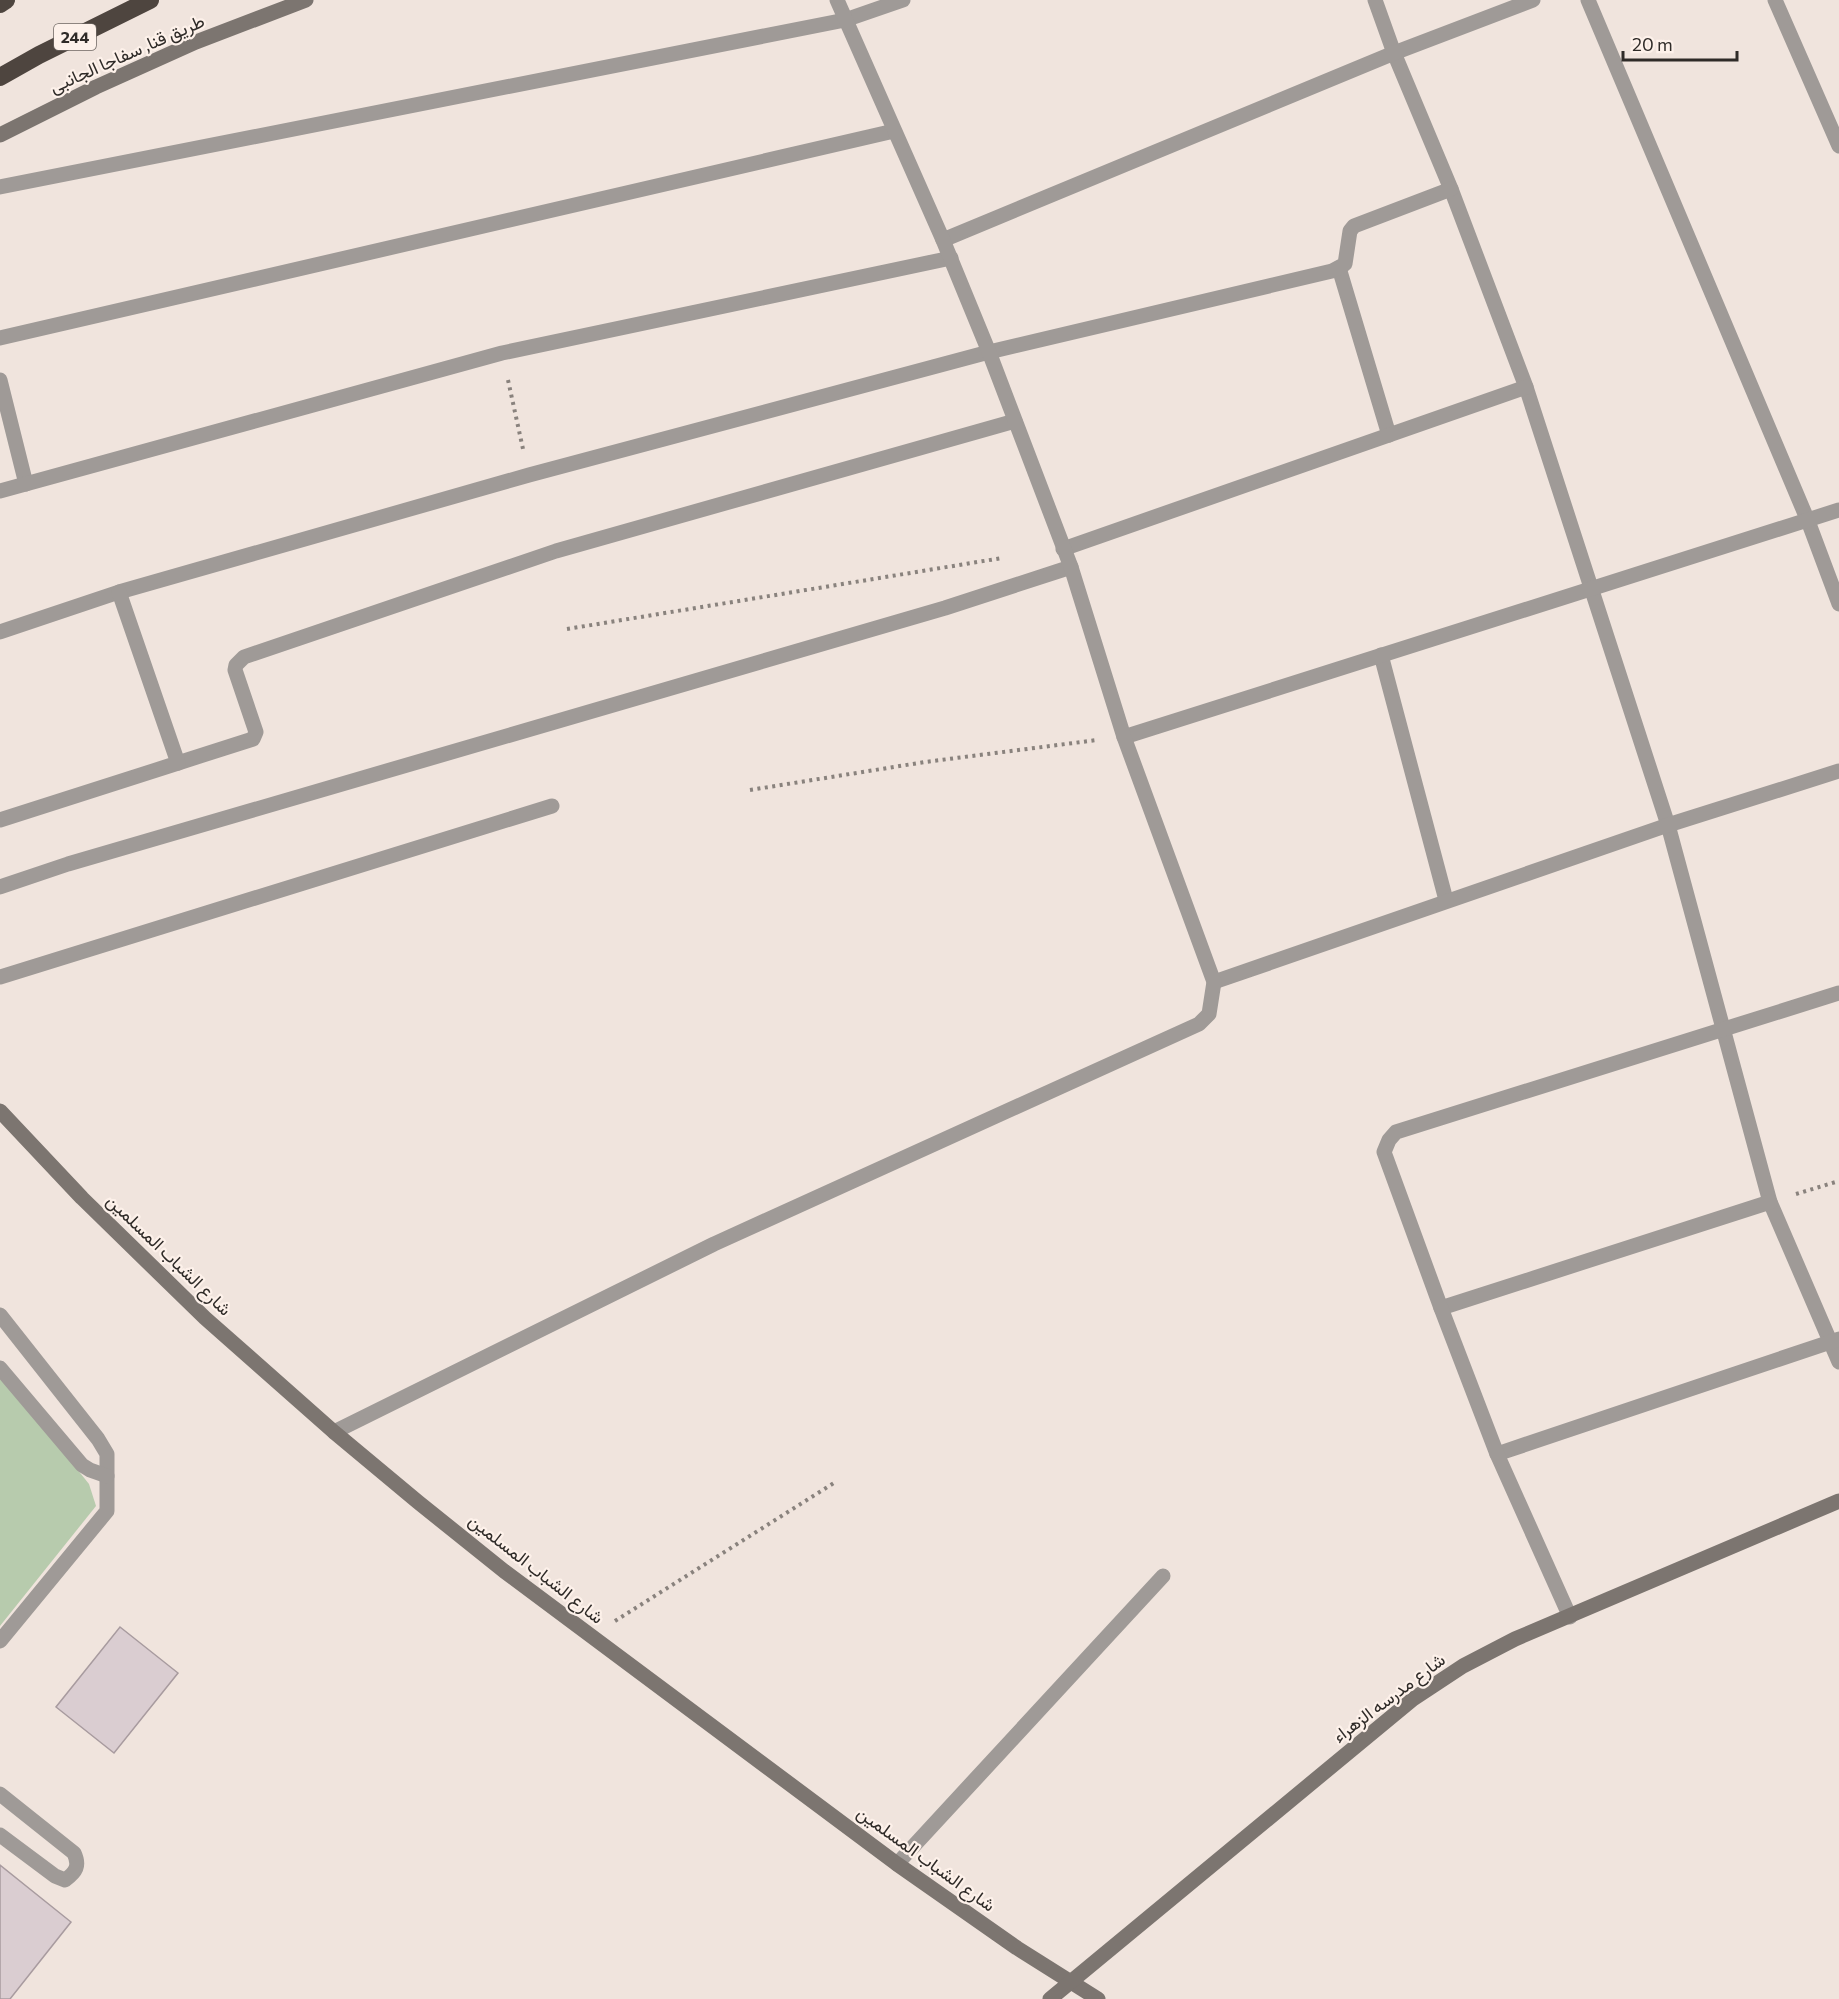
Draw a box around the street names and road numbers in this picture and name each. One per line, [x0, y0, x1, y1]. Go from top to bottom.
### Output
street label: طريق قنا, سفاجا الجانبى [46, 9, 208, 98]
road number: 244 [54, 24, 96, 50]
street label: شارع الشباب المسلمين [101, 1189, 237, 1321]
street label: شارع الشباب المسلمين [463, 1509, 609, 1629]
street label: شارع مدرسه الزهراء [1328, 1648, 1450, 1748]
street label: شارع الشباب المسلمين [852, 1801, 1000, 1917]

